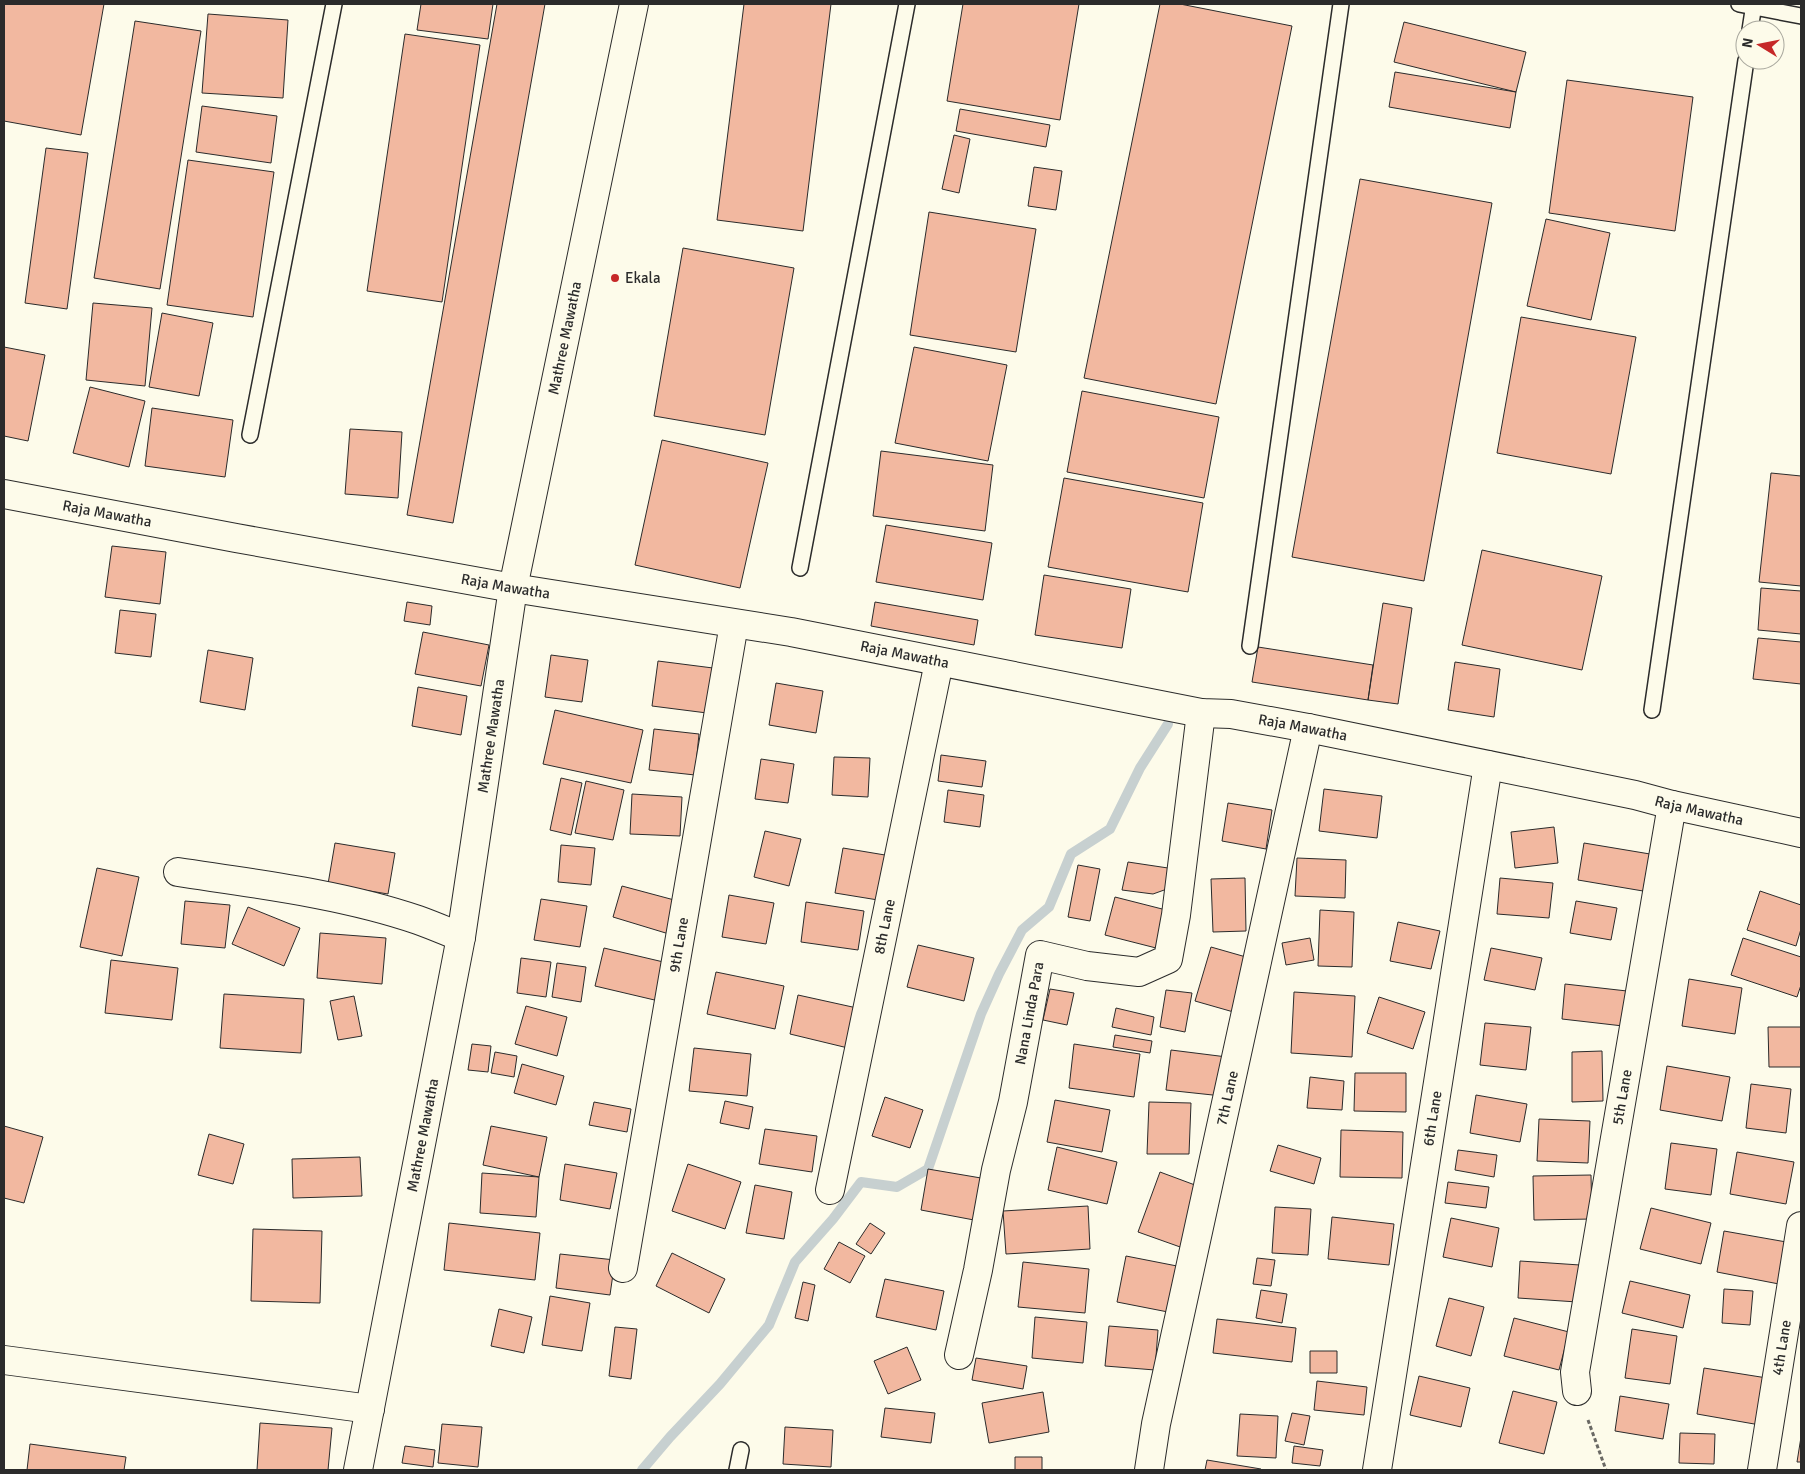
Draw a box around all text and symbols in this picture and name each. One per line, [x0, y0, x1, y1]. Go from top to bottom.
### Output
north arrow [1735, 20, 1785, 70]
text: N [1738, 37, 1757, 49]
place label: Ekala [625, 269, 661, 287]
marker: Ekala [609, 272, 621, 284]
street label: Mathree Mawatha [544, 280, 585, 396]
street label: Raja Mawatha [61, 496, 153, 531]
street label: Raja Mawatha [459, 570, 552, 603]
street label: Raja Mawatha [859, 637, 951, 672]
street label: Mathree Mawatha [474, 678, 508, 794]
street label: Raja Mawatha [1257, 710, 1349, 745]
street label: Raja Mawatha [1653, 792, 1745, 829]
street label: 8th Lane [870, 897, 899, 956]
street label: 9th Lane [665, 916, 692, 974]
street label: Nana Linda Para [1011, 960, 1048, 1066]
street label: 5th Lane [1608, 1068, 1636, 1126]
street label: 7th Lane [1212, 1069, 1242, 1127]
street label: Mathree Mawatha [403, 1077, 442, 1194]
street label: 6th Lane [1419, 1089, 1446, 1147]
street label: 4th Lane [1768, 1319, 1795, 1377]

